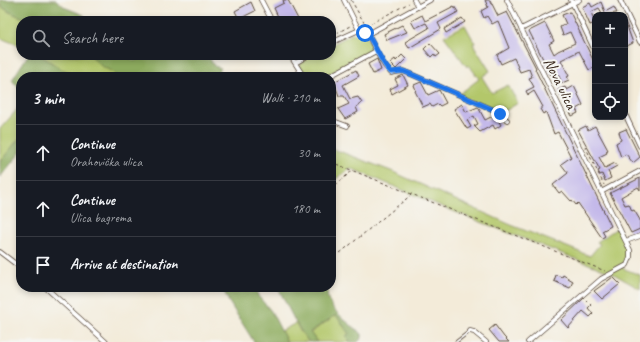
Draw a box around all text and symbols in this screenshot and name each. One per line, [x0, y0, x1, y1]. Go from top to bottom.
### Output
map controls [592, 12, 628, 120]
button: + [592, 12, 628, 48]
search box [16, 16, 336, 60]
route start [356, 24, 374, 42]
icon: search [30, 27, 52, 49]
text: Search here [62, 29, 123, 48]
button: − [592, 48, 628, 84]
street label: Nova ulica [539, 54, 582, 114]
button: locate [592, 84, 628, 120]
text: 3 min [32, 88, 65, 109]
text: Walk · 210 m [261, 90, 320, 106]
route end [491, 105, 509, 123]
text: Continue [70, 135, 115, 154]
icon: ahead [32, 142, 54, 164]
text: 30 m [298, 145, 320, 161]
text: Orahovička ulica [70, 154, 142, 170]
text: Continue [70, 191, 115, 210]
icon: ahead [32, 198, 54, 220]
text: 180 m [292, 201, 320, 217]
text: Ulica bagrema [70, 210, 131, 226]
icon: arrive [32, 254, 54, 276]
text: Arrive at destination [70, 255, 177, 274]

